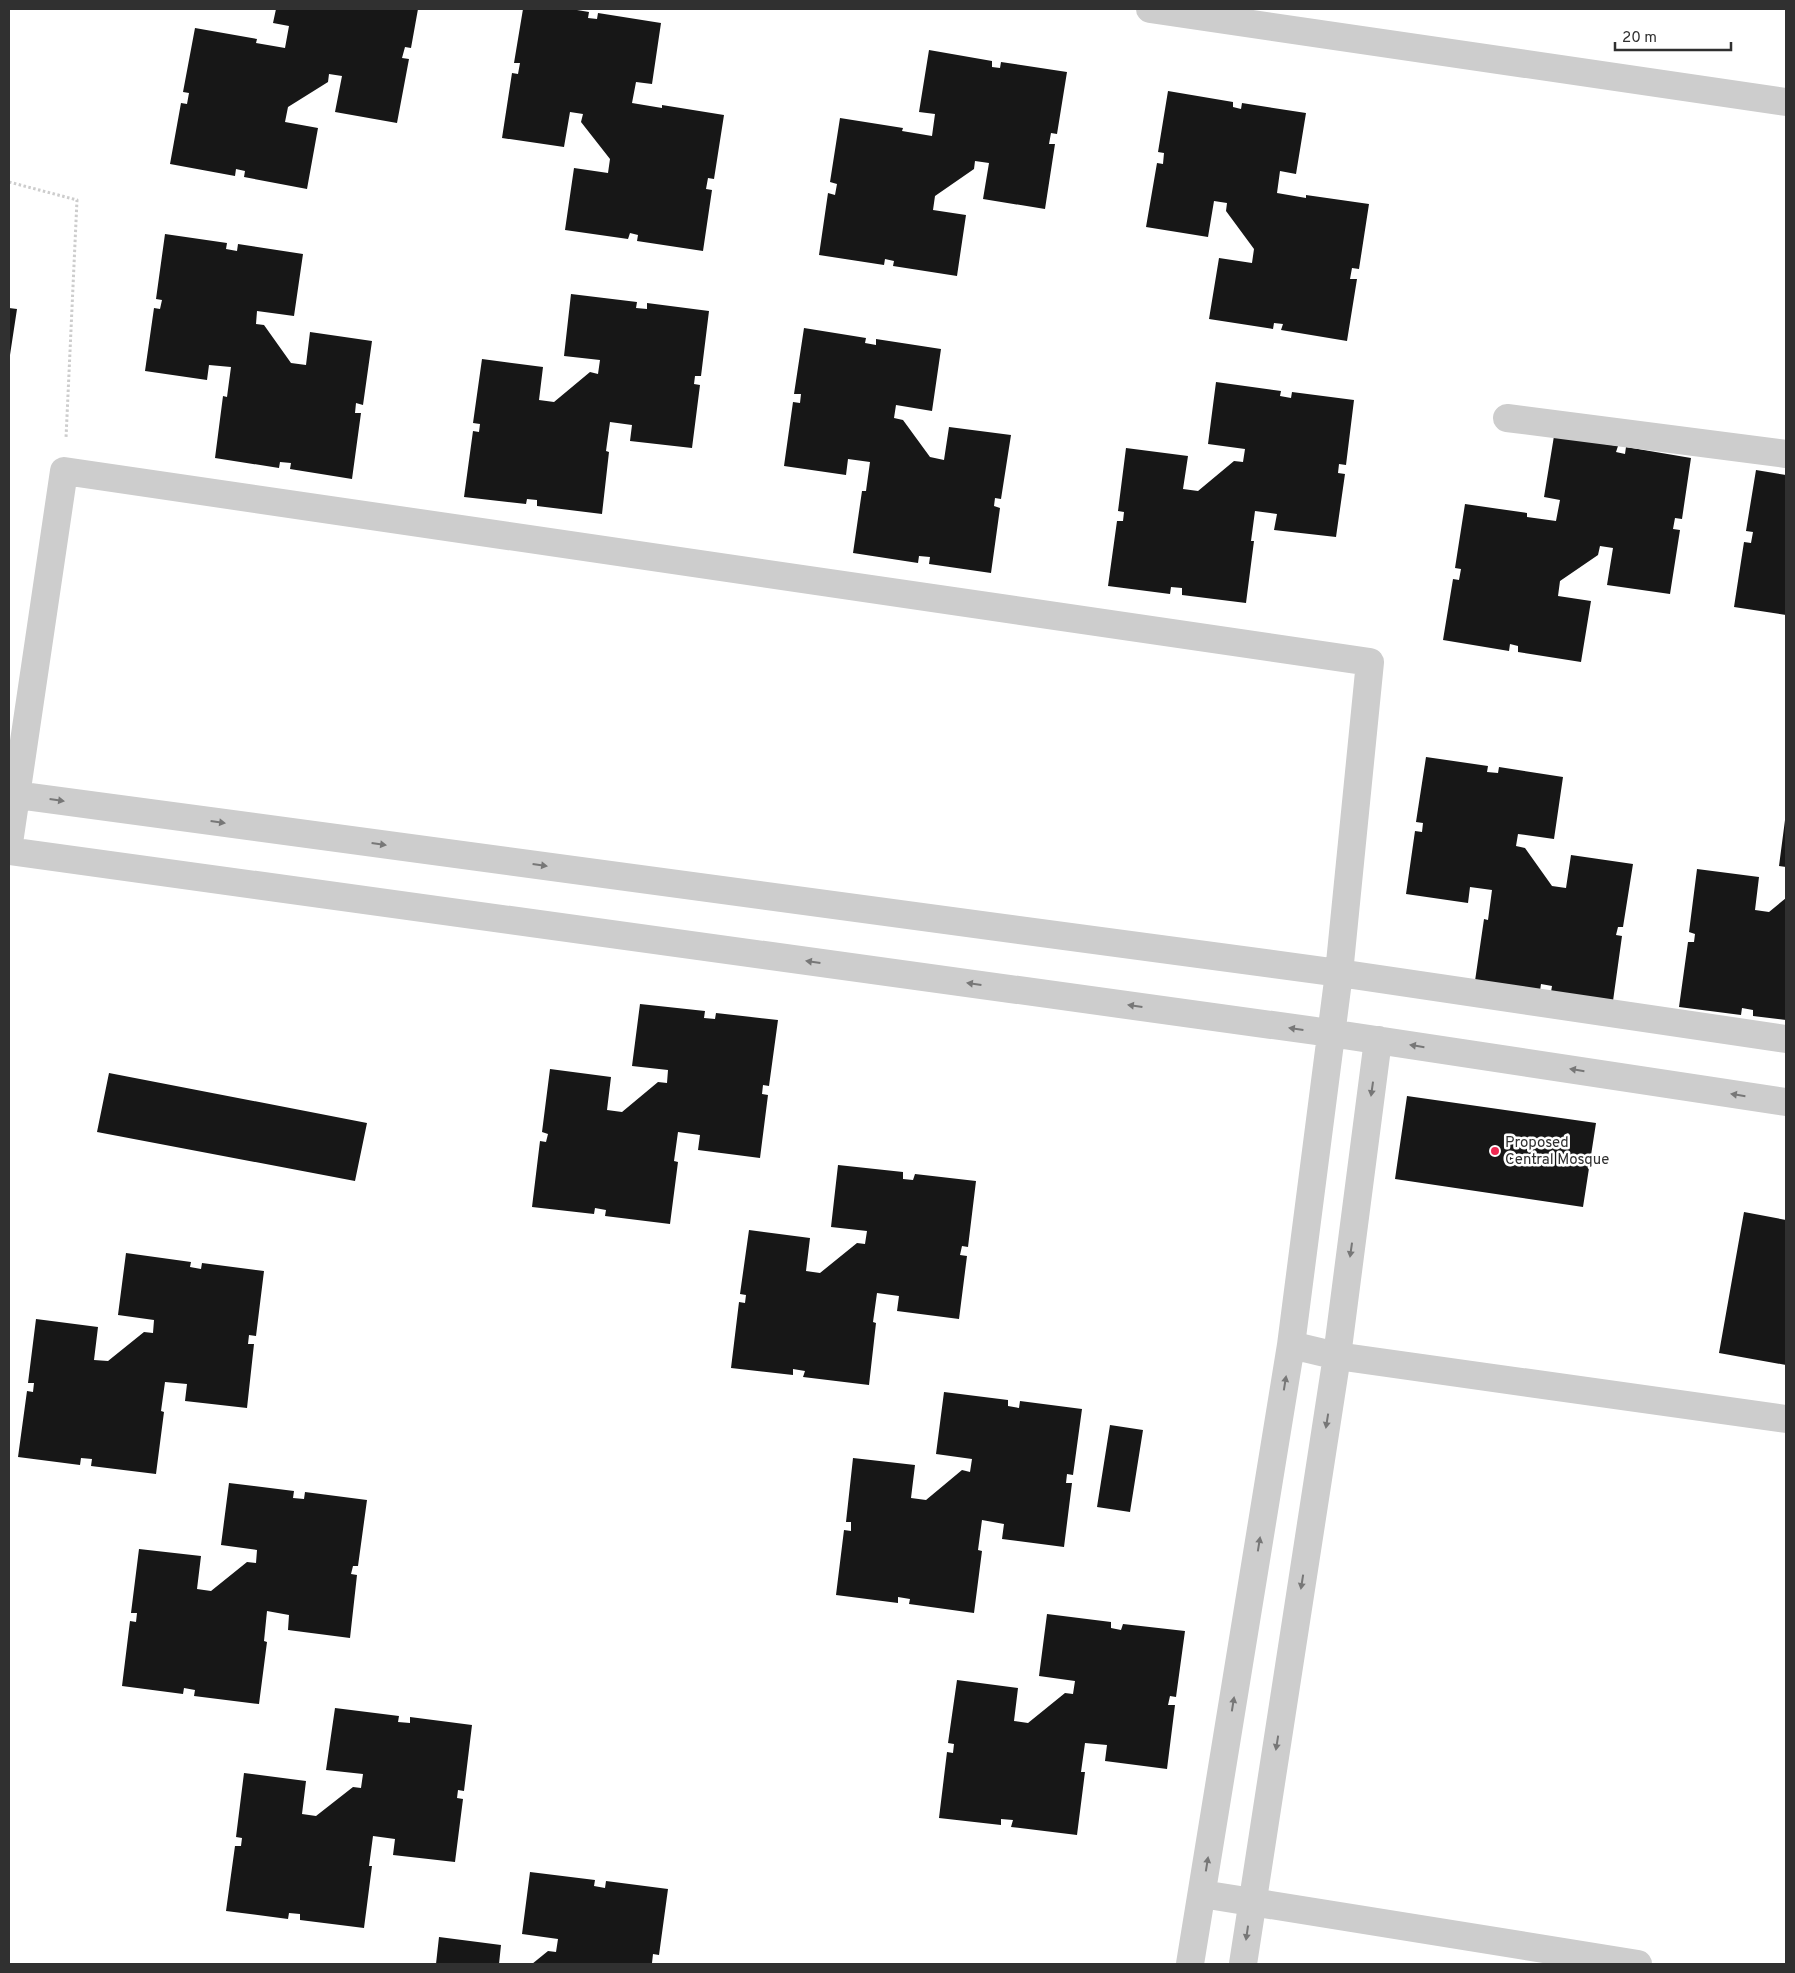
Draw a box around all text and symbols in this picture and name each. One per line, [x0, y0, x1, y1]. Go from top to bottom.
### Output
scale bar [1615, 20, 1731, 52]
text: 20 m [1622, 29, 1657, 48]
one-way arrow [49, 796, 65, 804]
one-way arrow [210, 818, 226, 826]
one-way arrow [371, 840, 387, 848]
one-way arrow [533, 861, 549, 869]
one-way arrow [804, 958, 820, 966]
one-way arrow [965, 980, 981, 988]
one-way arrow [1126, 1002, 1142, 1010]
one-way arrow [1287, 1024, 1303, 1032]
one-way arrow [1408, 1042, 1424, 1050]
one-way arrow [1569, 1066, 1585, 1074]
one-way arrow [1368, 1081, 1376, 1097]
one-way arrow [1730, 1090, 1746, 1098]
place label: Proposed Central Mosque [1505, 1134, 1609, 1170]
marker: Proposed Central Mosque [1489, 1145, 1501, 1157]
one-way arrow [1347, 1242, 1355, 1258]
one-way arrow [1281, 1375, 1289, 1391]
one-way arrow [1322, 1414, 1330, 1430]
one-way arrow [1255, 1535, 1263, 1551]
one-way arrow [1297, 1574, 1305, 1590]
one-way arrow [1229, 1696, 1237, 1712]
one-way arrow [1272, 1735, 1280, 1751]
one-way arrow [1203, 1856, 1211, 1872]
one-way arrow [1243, 1926, 1251, 1942]

